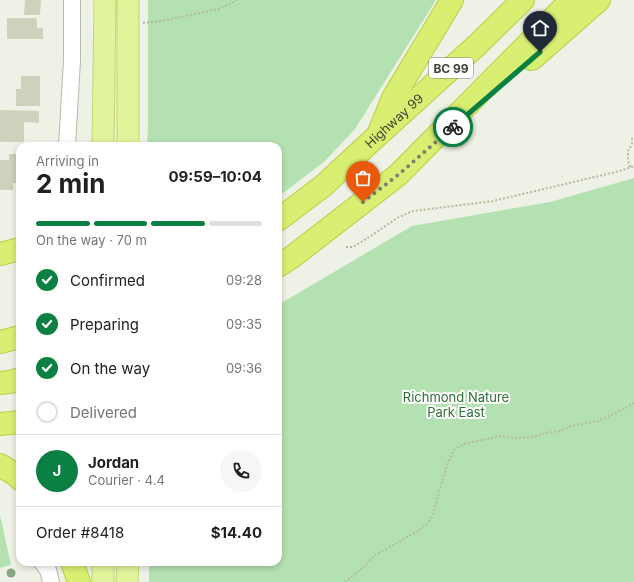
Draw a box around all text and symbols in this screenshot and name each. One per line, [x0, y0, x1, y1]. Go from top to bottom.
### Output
pin [523, 11, 557, 52]
icon: home [529, 17, 551, 39]
road number: BC 99 [429, 58, 473, 78]
street label: Highway 99 [362, 90, 426, 151]
courier [433, 107, 473, 147]
icon: bike [442, 116, 464, 138]
text: Arriving in [36, 153, 99, 169]
pin [346, 161, 380, 202]
text: 09:59–10:04 [168, 167, 262, 186]
icon: bag [352, 167, 374, 189]
text: 2 min [36, 168, 106, 199]
text: On the way · 70 m [36, 232, 147, 248]
icon: check [36, 269, 58, 291]
text: Confirmed [70, 271, 145, 290]
text: 09:28 [226, 272, 262, 288]
icon: check [36, 313, 58, 335]
text: Preparing [70, 315, 139, 334]
text: 09:35 [226, 316, 262, 332]
icon: check [36, 357, 58, 379]
text: On the way [70, 359, 150, 378]
text: 09:36 [226, 360, 262, 376]
park label: Richmond Nature Park East [403, 389, 509, 420]
text: Delivered [70, 403, 137, 422]
button: phone [220, 450, 262, 492]
text: Jordan [88, 453, 139, 472]
text: J [53, 461, 61, 480]
text: Courier · 4.4 [88, 472, 165, 488]
text: Order #8418 [36, 523, 124, 542]
text: $14.40 [211, 523, 262, 542]

